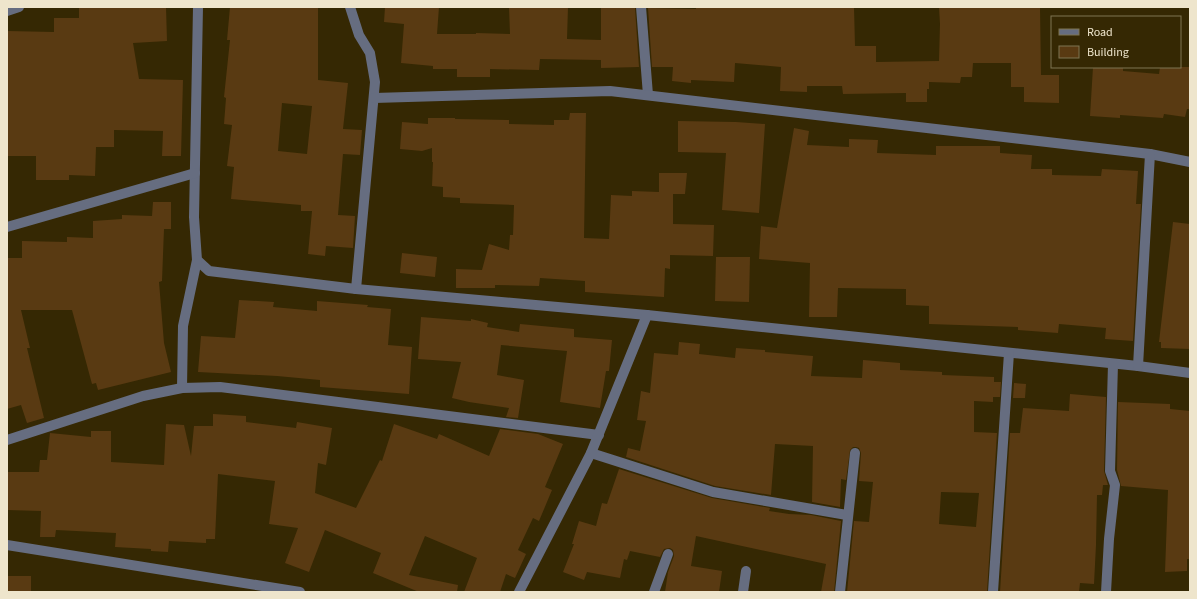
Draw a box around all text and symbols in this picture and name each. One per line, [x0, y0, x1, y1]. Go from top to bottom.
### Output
legend [1051, 16, 1181, 68]
text: Road [1087, 24, 1113, 41]
text: Building [1087, 44, 1129, 61]

